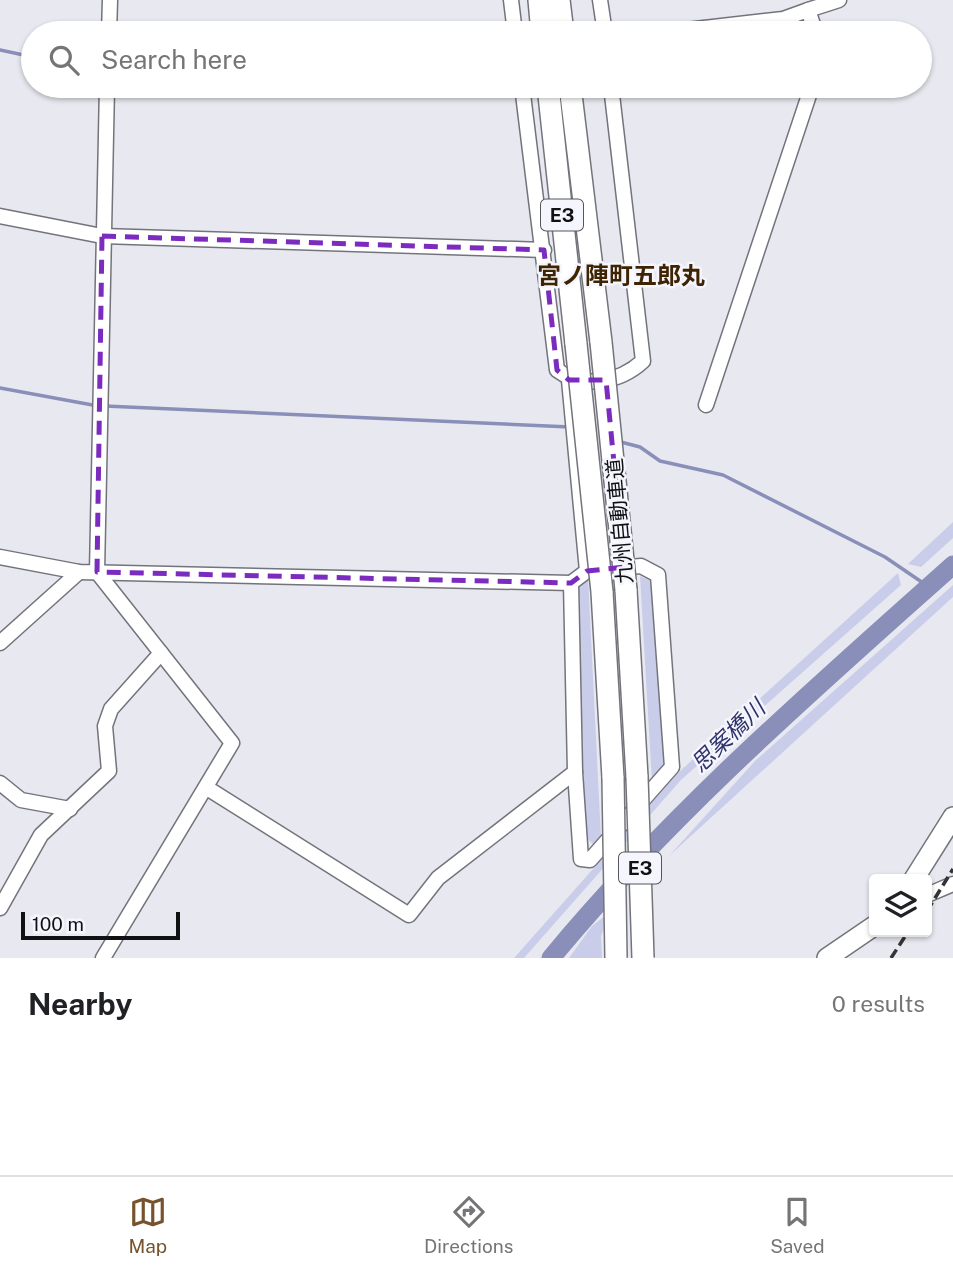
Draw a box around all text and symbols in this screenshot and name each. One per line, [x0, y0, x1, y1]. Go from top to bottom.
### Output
search box [21, 21, 932, 98]
icon: search [45, 41, 83, 79]
text: Search here [101, 44, 247, 75]
road number: E3 [541, 200, 583, 230]
district label: 宮ノ陣町五郎丸 [537, 261, 705, 289]
street label: 九州自動車道 [602, 457, 637, 585]
water label: 思案橋川 [685, 692, 772, 777]
road number: E3 [619, 852, 661, 884]
map controls [869, 874, 932, 937]
button: layers [869, 874, 932, 937]
scale bar [21, 909, 180, 941]
text: 100 m [32, 913, 84, 935]
text: Nearby [28, 986, 132, 1022]
text: 0 results [832, 990, 925, 1017]
tab: Map [128, 1193, 167, 1257]
tab: Directions [424, 1193, 513, 1257]
tab: Saved [770, 1193, 825, 1257]

